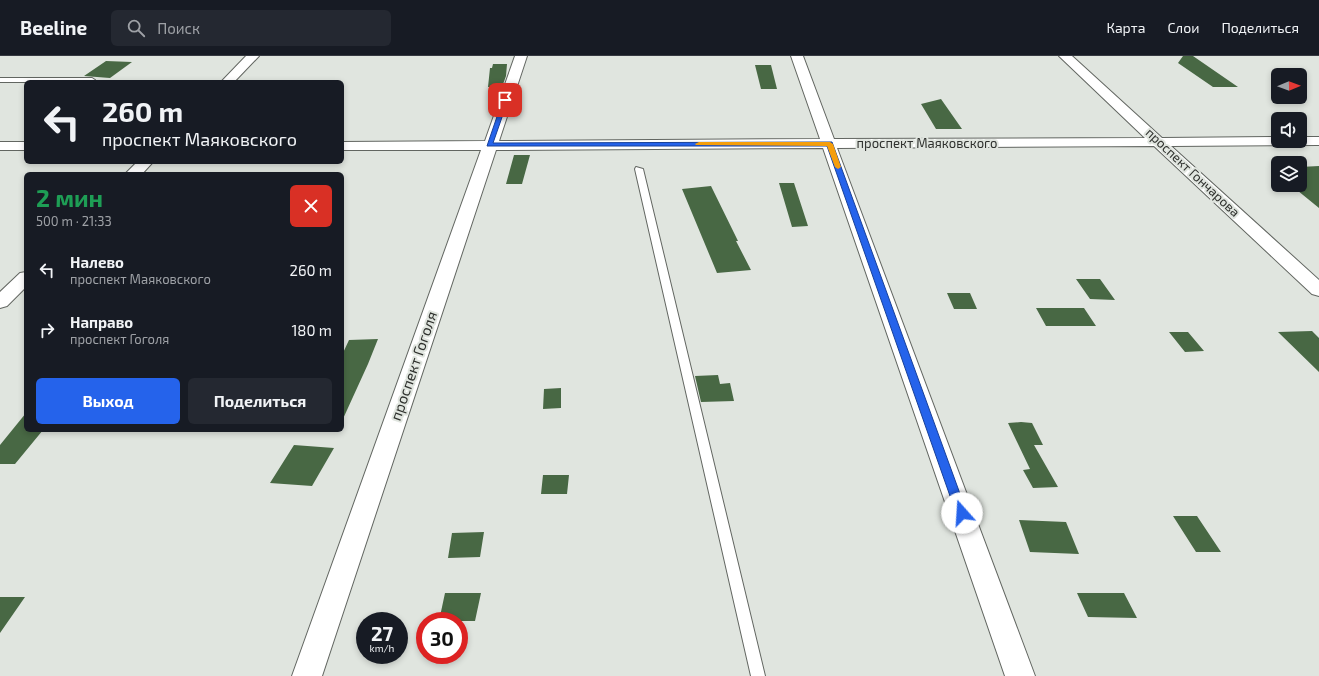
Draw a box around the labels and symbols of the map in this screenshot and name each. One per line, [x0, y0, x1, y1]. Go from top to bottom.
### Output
north arrow [1271, 68, 1307, 104]
pin [488, 83, 522, 117]
street label: проспект Гончарова [1143, 124, 1243, 220]
street label: проспект Маяковского [857, 135, 997, 151]
street label: проспект Гоголя [386, 309, 440, 423]
position arrow [941, 492, 983, 534]
speed limit sign: 30 [416, 612, 468, 664]

